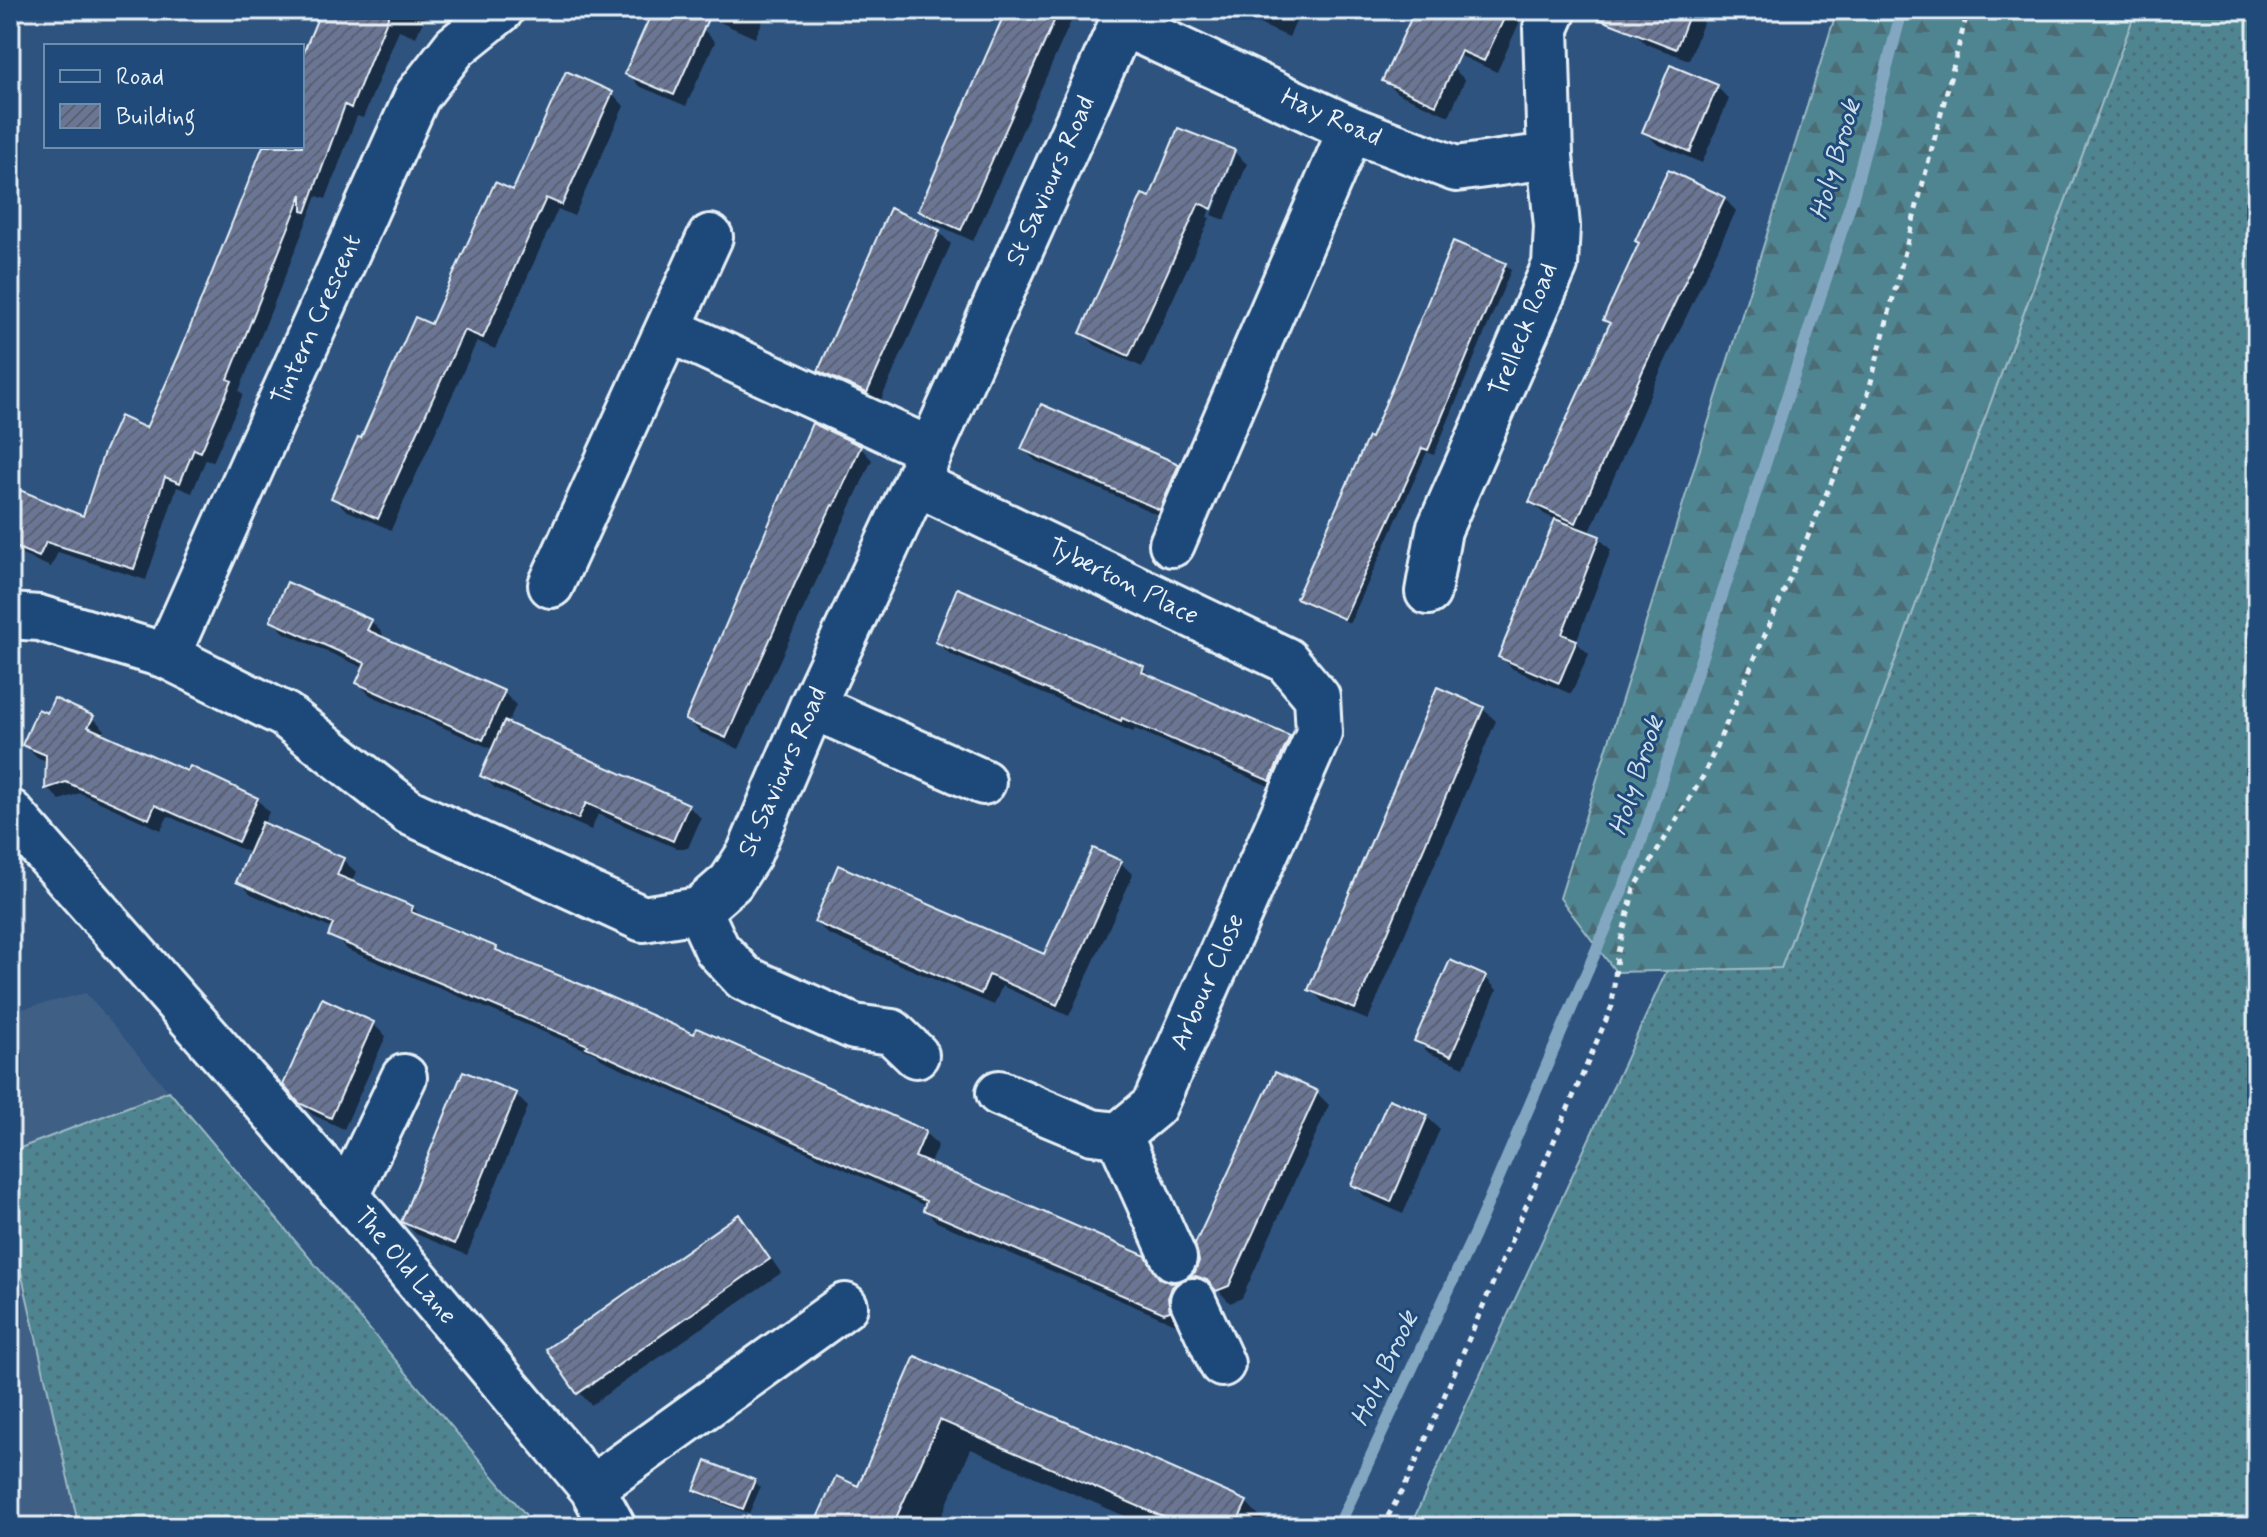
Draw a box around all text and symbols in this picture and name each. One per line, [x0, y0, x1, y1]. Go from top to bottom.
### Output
legend [44, 44, 304, 148]
text: Road [116, 62, 164, 93]
street label: Hay Road [1275, 81, 1387, 155]
street label: St Saviours Road [998, 91, 1104, 271]
water label: Holy Brook [1801, 94, 1871, 225]
text: Building [116, 102, 196, 136]
street label: Tintern Crescent [264, 229, 370, 411]
street label: Trelleck Road [1482, 258, 1566, 402]
street label: Tyberton Place [1042, 531, 1204, 633]
street label: St Saviours Road [730, 682, 836, 862]
water label: Holy Brook [1600, 710, 1674, 841]
street label: Arbour Close [1163, 908, 1253, 1056]
street label: The Old Lane [346, 1200, 464, 1332]
water label: Holy Brook [1342, 1303, 1429, 1433]

